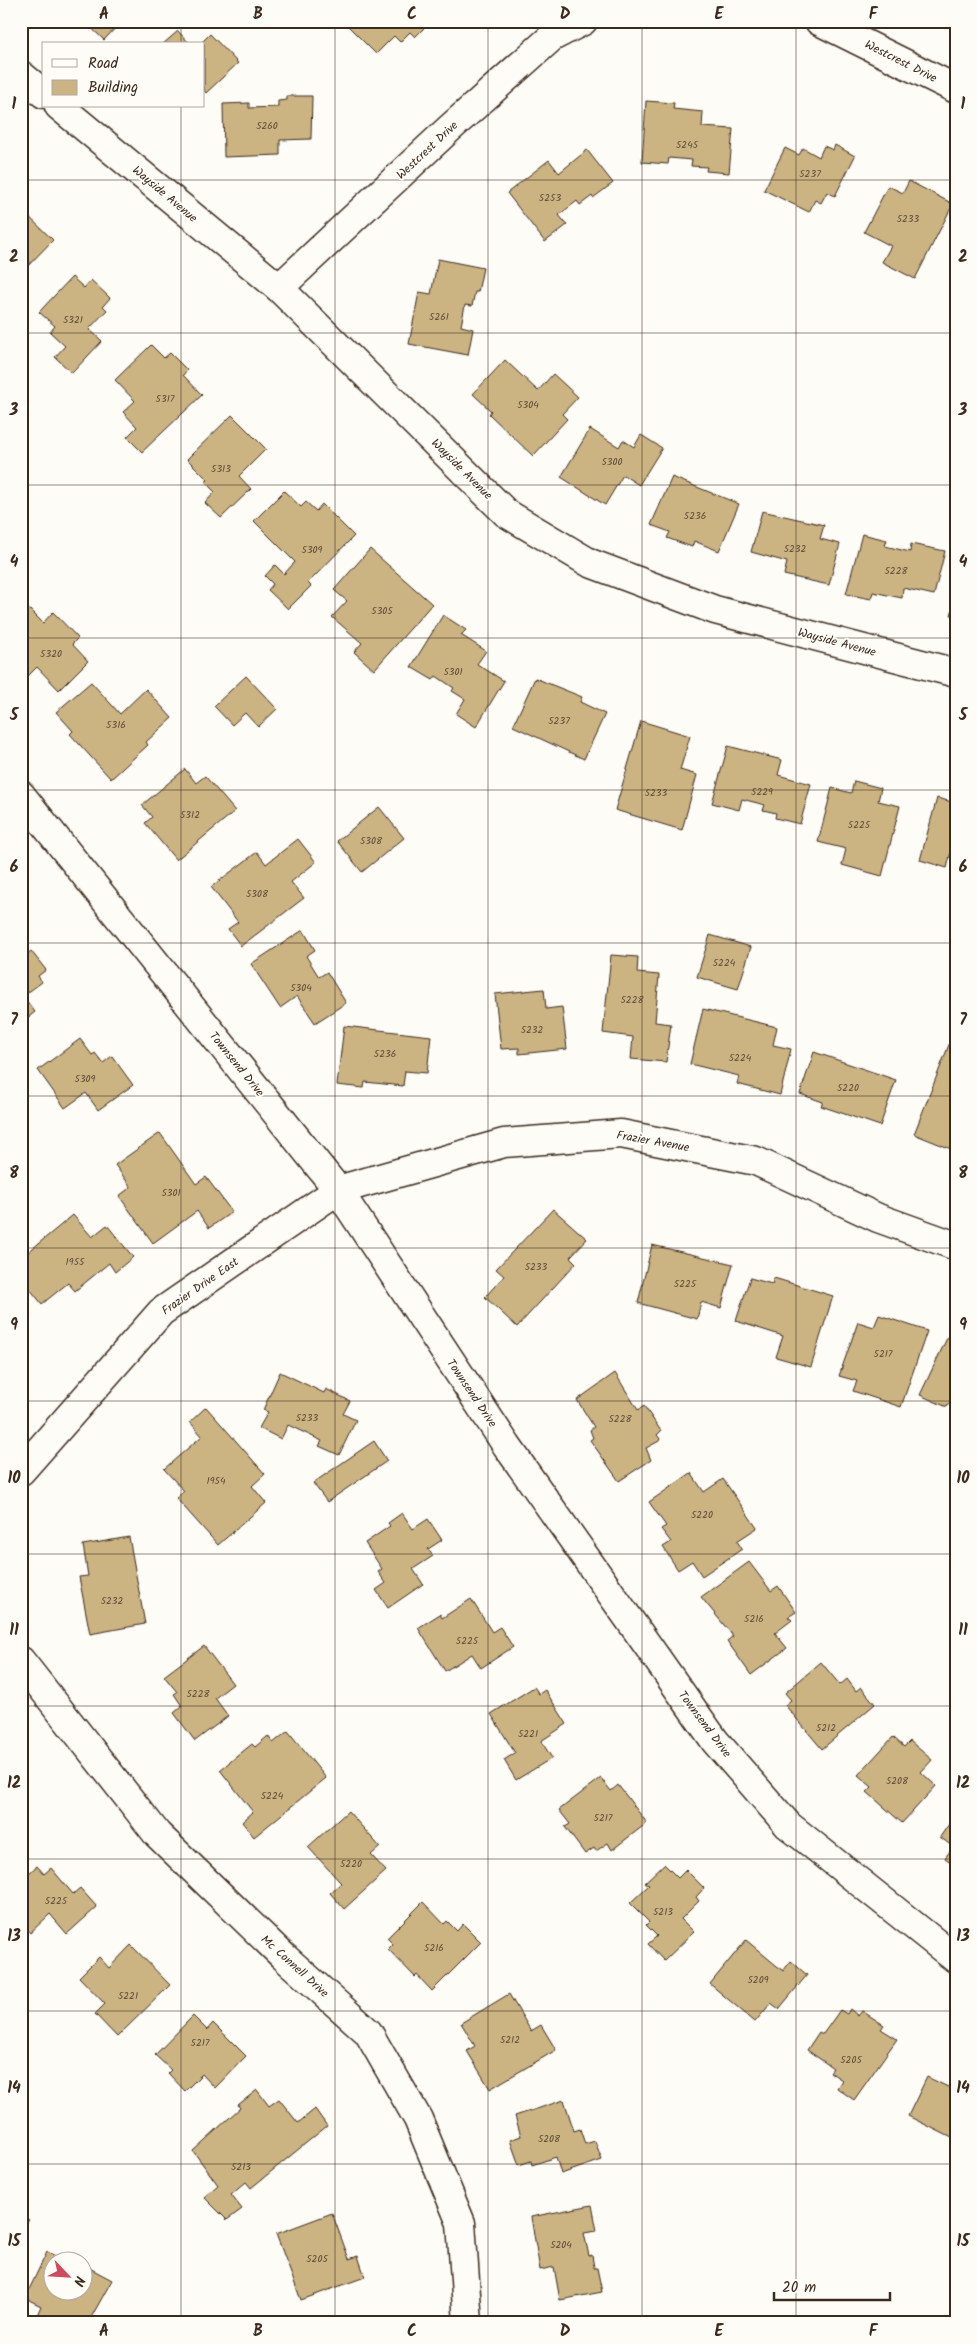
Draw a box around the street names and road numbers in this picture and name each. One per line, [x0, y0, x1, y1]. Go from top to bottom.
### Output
street label: Westcrest Drive [861, 35, 941, 88]
street label: Westcrest Drive [392, 116, 463, 184]
street label: Wayside Avenue [128, 161, 202, 228]
street label: Wayside Avenue [427, 434, 497, 505]
street label: Wayside Avenue [796, 623, 879, 662]
street label: Townsend Drive [204, 1028, 269, 1101]
street label: Frazier Avenue [615, 1126, 691, 1157]
street label: Frazier Drive East [158, 1252, 243, 1320]
street label: Townsend Drive [442, 1355, 502, 1432]
street label: Townsend Drive [673, 1687, 736, 1762]
street label: Mc Connell Drive [256, 1930, 333, 2003]

